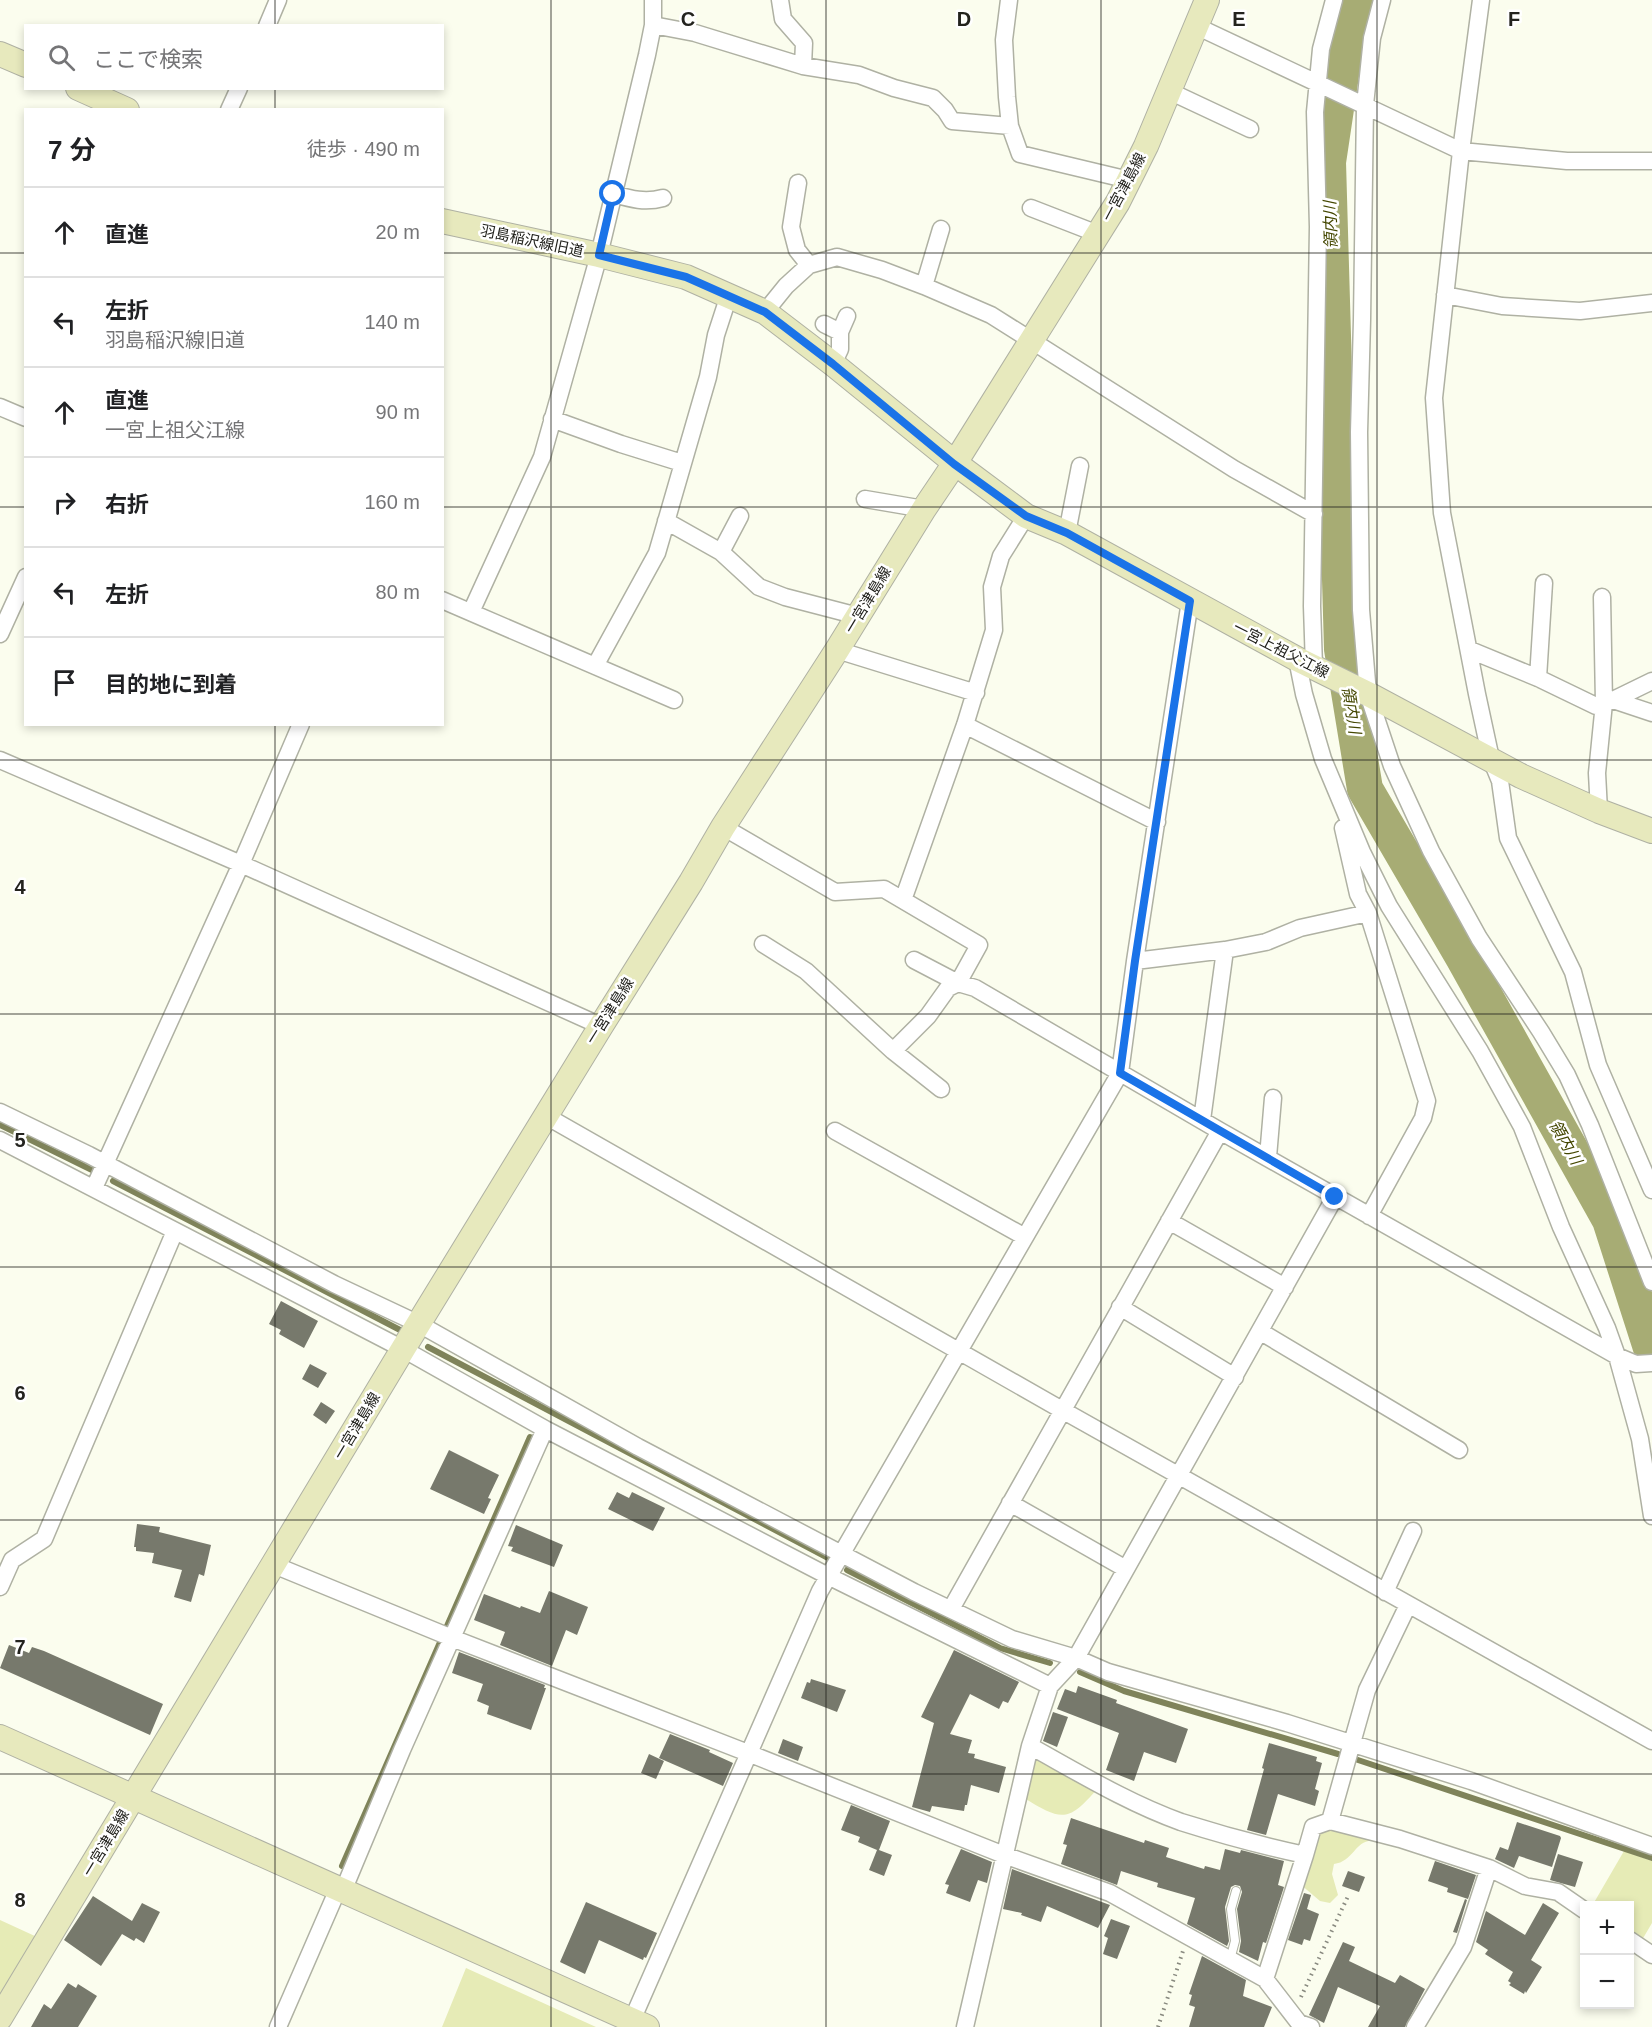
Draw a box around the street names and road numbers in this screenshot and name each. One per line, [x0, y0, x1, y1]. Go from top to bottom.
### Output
street label: 一宮津島線 [1098, 150, 1149, 224]
street label: 羽島稲沢線旧道 [479, 221, 585, 260]
street label: 一宮津島線 [841, 563, 894, 636]
street label: 一宮上祖父江線 [1231, 618, 1332, 681]
street label: 一宮津島線 [582, 974, 637, 1047]
street label: 一宮津島線 [330, 1389, 383, 1462]
street label: 一宮津島線 [79, 1806, 132, 1879]

